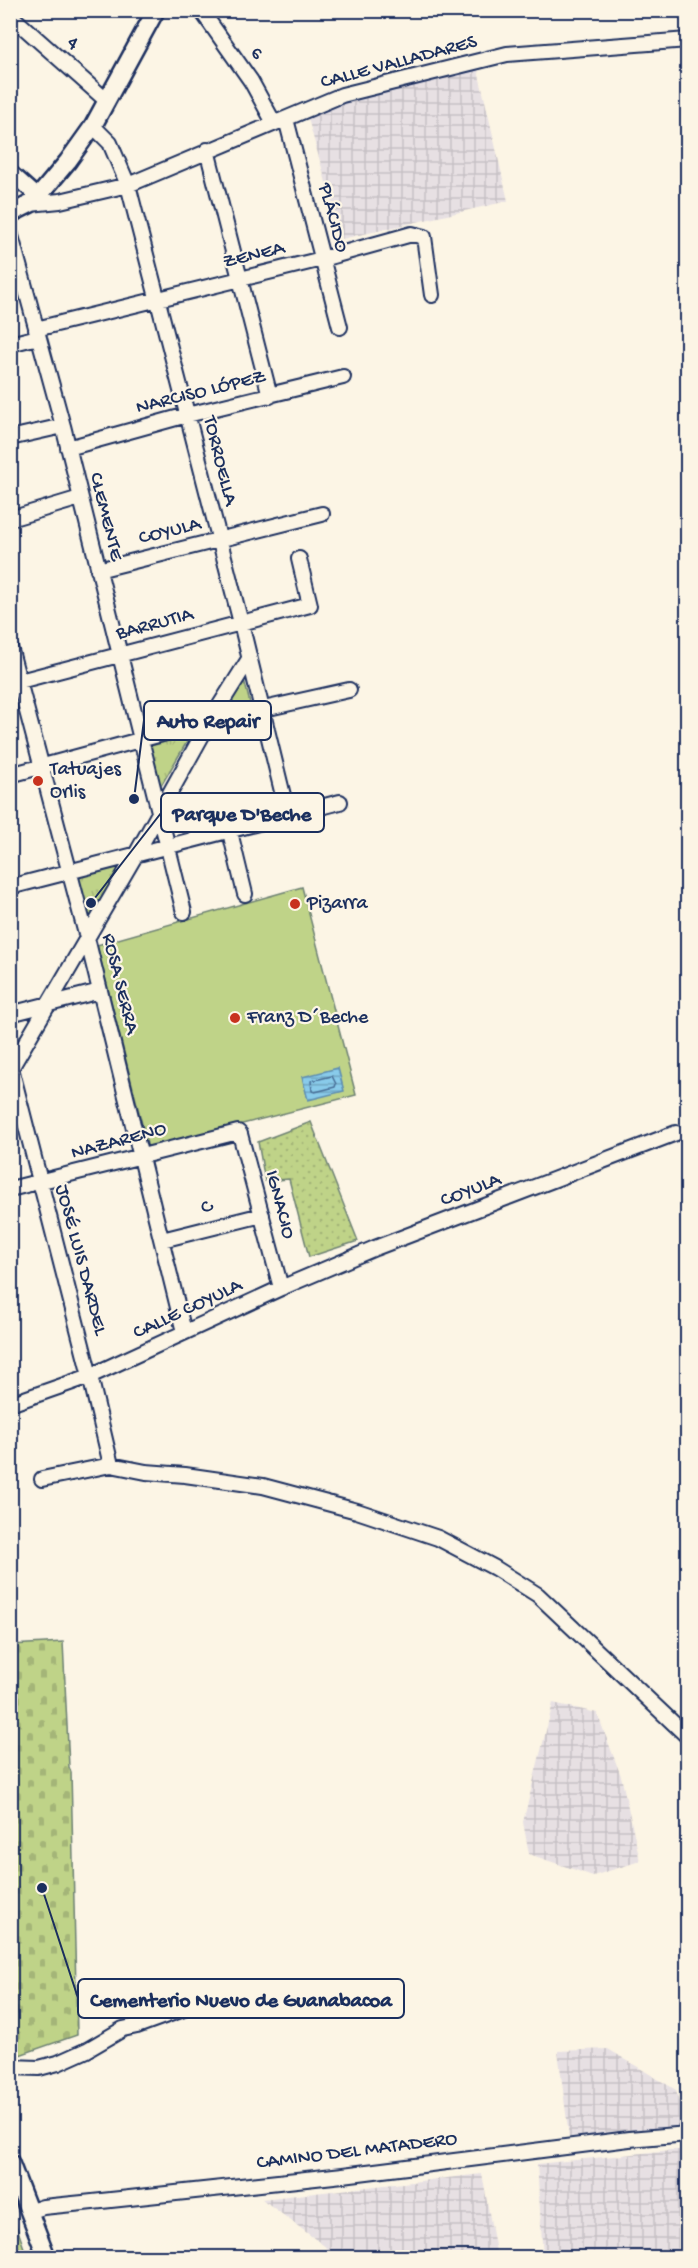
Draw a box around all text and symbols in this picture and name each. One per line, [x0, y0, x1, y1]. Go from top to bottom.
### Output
street label: CALLE VALLADARES [318, 31, 480, 95]
street label: 4 [61, 32, 84, 56]
street label: 6 [244, 43, 269, 65]
street label: PLÁCIDO [311, 179, 354, 255]
street label: ZENEA [221, 237, 288, 275]
street label: NARCISO LÓPEZ [134, 366, 269, 420]
street label: TORROELLA [197, 413, 242, 509]
street label: CLEMENTE [83, 470, 127, 565]
street label: COYULA [137, 513, 204, 551]
street label: BARRUTIA [113, 603, 197, 647]
callout: Auto Repair [144, 701, 271, 740]
text: Auto Repair [156, 711, 262, 736]
place label: Tatuajes Orlis [49, 759, 122, 805]
marker: Tatuajes Orlis [31, 774, 45, 788]
callout: Parque D'Beche [161, 793, 324, 832]
text: Parque D'Beche [172, 804, 313, 829]
place label: Pizarra [306, 893, 368, 916]
marker: Pizarra [288, 897, 302, 911]
street label: ROSA SERRA [95, 931, 143, 1038]
place label: Franz D´Beche [246, 1007, 369, 1030]
marker: Franz D´Beche [228, 1011, 242, 1025]
street label: NAZARENO [69, 1118, 169, 1166]
street label: IGNACIO [259, 1168, 299, 1242]
street label: COYULA [438, 1169, 506, 1213]
street label: JOSÉ LUIS DARDEL [49, 1182, 112, 1338]
street label: C [199, 1195, 216, 1220]
street label: CALLE COYULA [130, 1274, 247, 1345]
callout: Cementerio Nuevo de Guanabacoa [78, 1979, 404, 2018]
text: Cementerio Nuevo de Guanabacoa [89, 1990, 393, 2015]
street label: CAMINO DEL MATADERO [255, 2128, 459, 2176]

